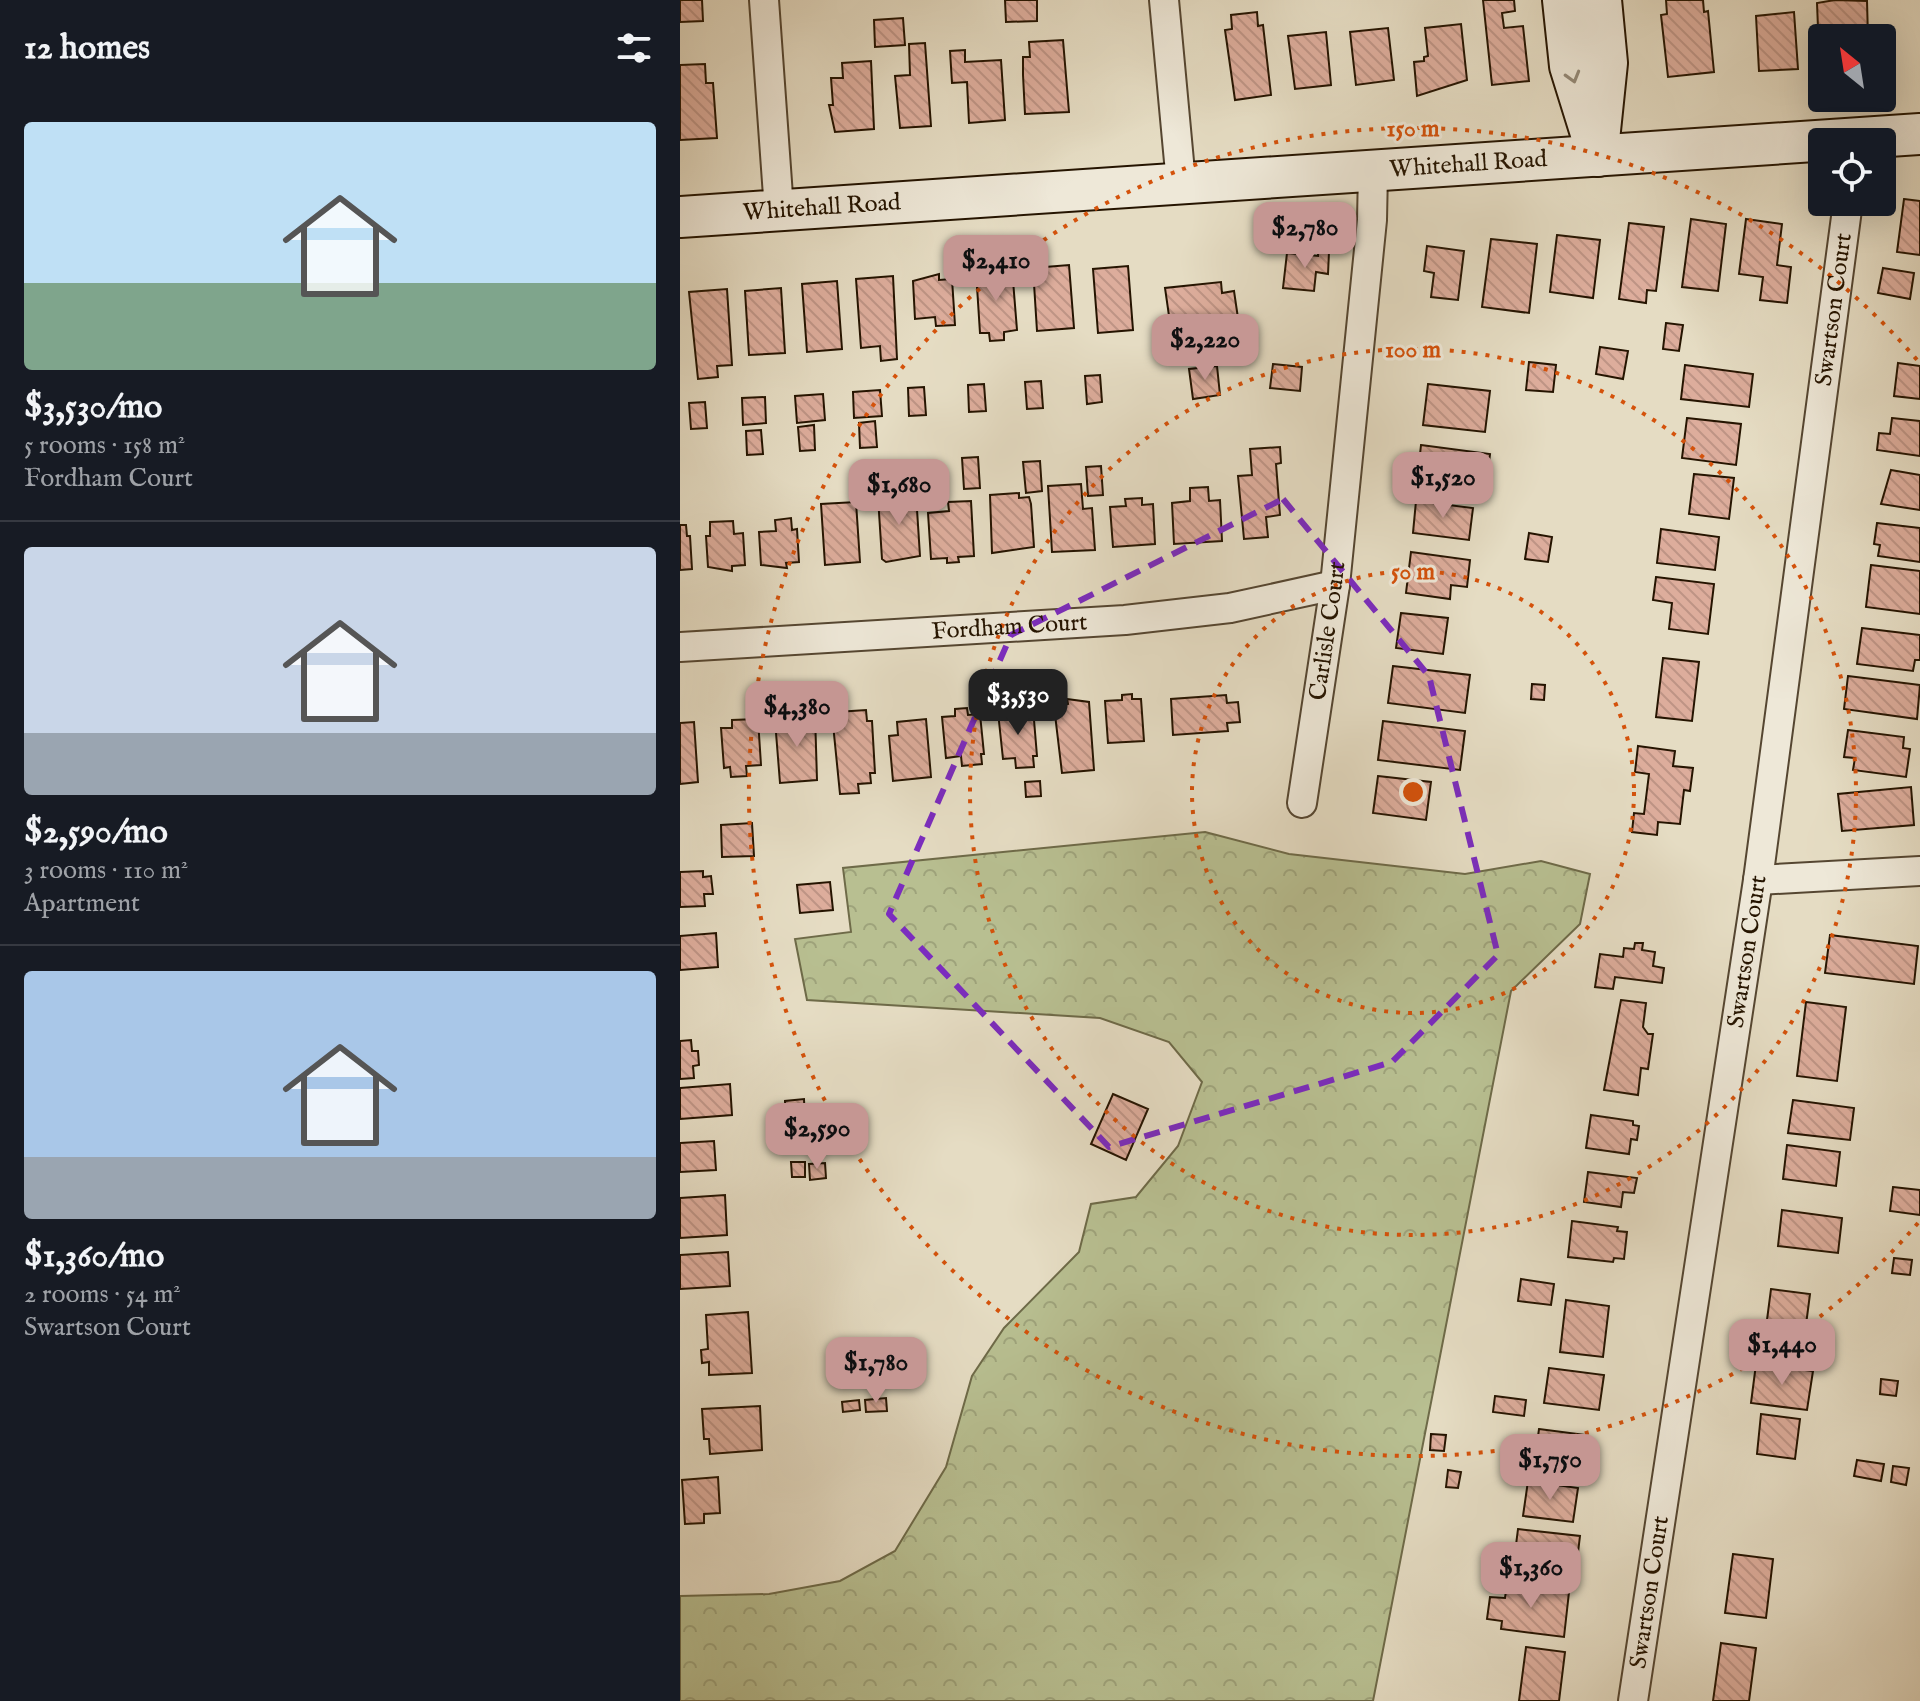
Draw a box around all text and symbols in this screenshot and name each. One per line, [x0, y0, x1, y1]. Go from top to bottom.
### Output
north arrow [1808, 24, 1896, 112]
map controls [1808, 24, 1896, 216]
icon: filters [612, 26, 656, 70]
text: 12 homes [24, 27, 150, 70]
one-way arrow [1564, 70, 1580, 84]
text: 150 m [1386, 114, 1440, 145]
button: locate [1808, 128, 1896, 216]
street label: Whitehall Road [1388, 143, 1548, 185]
icon: home [268, 174, 412, 318]
street label: Whitehall Road [742, 187, 902, 228]
pin: $2,780 [1240, 202, 1370, 270]
text: $2,780 [1271, 211, 1339, 244]
street label: Swartson Court [1808, 231, 1859, 388]
pin: $2,410 [931, 235, 1061, 303]
text: $2,410 [961, 244, 1031, 277]
pin: $2,220 [1140, 314, 1270, 382]
text: $2,220 [1170, 323, 1240, 356]
text: 100 m [1385, 335, 1442, 366]
text: $3,530/mo [24, 386, 162, 429]
text: 5 rooms · 158 m² [24, 429, 185, 462]
pin: $1,520 [1378, 452, 1508, 520]
pin: $1,680 [834, 459, 964, 527]
text: $1,520 [1410, 461, 1476, 494]
text: Fordham Court [24, 462, 193, 495]
text: $1,680 [867, 468, 931, 501]
text: 50 m [1391, 557, 1436, 588]
street label: Carlisle Court [1302, 560, 1353, 703]
icon: home [268, 599, 412, 743]
street label: Fordham Court [931, 607, 1088, 647]
pin: $3,530 [953, 669, 1083, 737]
text: $3,530 [987, 678, 1049, 711]
pin: $4,380 [732, 681, 862, 749]
text: $4,380 [763, 690, 831, 723]
centre of rings [1399, 778, 1427, 806]
text: $2,590/mo [24, 811, 168, 854]
text: 3 rooms · 110 m² [24, 854, 188, 887]
street label: Swartson Court [1720, 873, 1774, 1030]
text: Apartment [24, 887, 140, 920]
icon: home [268, 1023, 412, 1167]
pin: $2,590 [752, 1103, 882, 1171]
text: $2,590 [783, 1112, 851, 1145]
text: $1,360/mo [24, 1235, 164, 1278]
text: 2 rooms · 54 m² [24, 1278, 181, 1311]
text: Swartson Court [24, 1311, 191, 1344]
pin: $1,440 [1717, 1319, 1847, 1387]
text: $1,440 [1747, 1328, 1817, 1361]
pin: $1,780 [811, 1337, 941, 1405]
text: $1,780 [844, 1346, 908, 1379]
pin: $1,750 [1485, 1434, 1615, 1502]
text: $1,750 [1518, 1443, 1582, 1476]
street label: Swartson Court [1623, 1514, 1676, 1671]
pin: $1,360 [1466, 1542, 1596, 1610]
text: $1,360 [1499, 1551, 1563, 1584]

